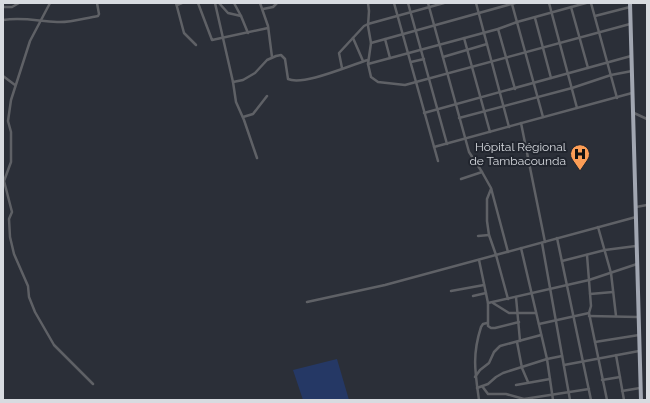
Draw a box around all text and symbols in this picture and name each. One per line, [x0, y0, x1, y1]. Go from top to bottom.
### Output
place label: Hôpital Régional de Tambacounda [469, 140, 567, 168]
hospital icon: Hôpital Régional de Tambacounda [569, 143, 591, 171]

